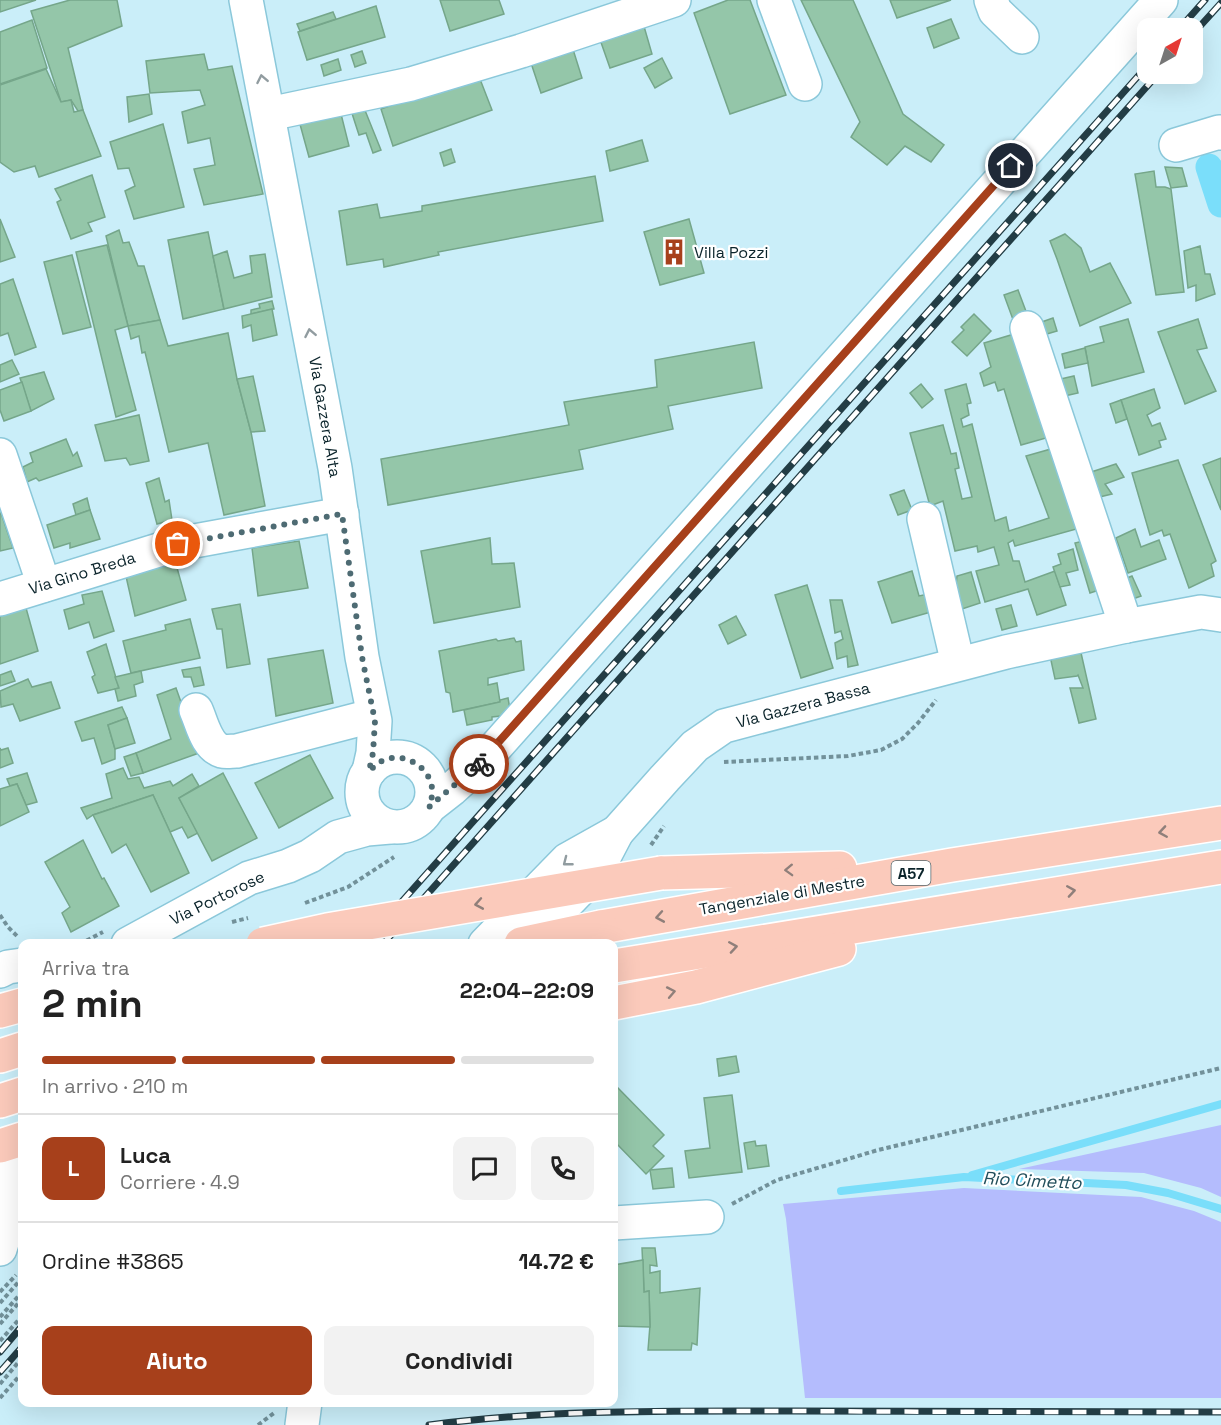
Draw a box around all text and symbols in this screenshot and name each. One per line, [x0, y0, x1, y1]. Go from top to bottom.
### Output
north arrow [1137, 18, 1203, 84]
map controls [1137, 18, 1203, 84]
one-way arrow [256, 74, 269, 84]
pin [985, 140, 1036, 191]
icon: home [994, 149, 1027, 182]
building icon: Villa Pozzi [659, 237, 689, 267]
place label: Villa Pozzi [694, 242, 769, 263]
one-way arrow [304, 328, 317, 338]
street label: Via Gazzera Alta [304, 355, 346, 479]
pin [152, 518, 203, 569]
icon: bag [161, 527, 194, 560]
street label: Via Gino Breda [26, 547, 138, 599]
street label: Via Gazzera Bassa [734, 677, 872, 733]
courier [449, 734, 509, 794]
icon: bike [463, 748, 496, 781]
one-way arrow [1159, 826, 1168, 838]
one-way arrow [563, 854, 574, 865]
road number: A57 [892, 861, 930, 885]
one-way arrow [784, 863, 793, 876]
street label: Via Portorose [166, 866, 268, 930]
street label: Tangenziale di Mestre [697, 870, 867, 920]
one-way arrow [1066, 885, 1075, 897]
one-way arrow [475, 897, 484, 909]
one-way arrow [656, 910, 666, 923]
one-way arrow [728, 941, 738, 954]
text: Arriva tra [42, 955, 130, 981]
text: 22:04–22:09 [460, 976, 594, 1004]
text: 2 min [42, 979, 143, 1028]
one-way arrow [666, 986, 676, 999]
text: In arrivo · 210 m [42, 1073, 188, 1099]
button: chat [453, 1137, 516, 1200]
button: phone [531, 1137, 594, 1200]
text: Luca [120, 1141, 171, 1169]
text: L [68, 1154, 79, 1182]
water label: Rio Cimetto [982, 1166, 1083, 1194]
text: Corriere · 4.9 [120, 1169, 240, 1195]
text: Ordine #3865 [42, 1247, 184, 1275]
text: 14.72 € [519, 1247, 594, 1275]
button: Aiuto [42, 1326, 312, 1395]
button: Condividi [324, 1326, 594, 1395]

